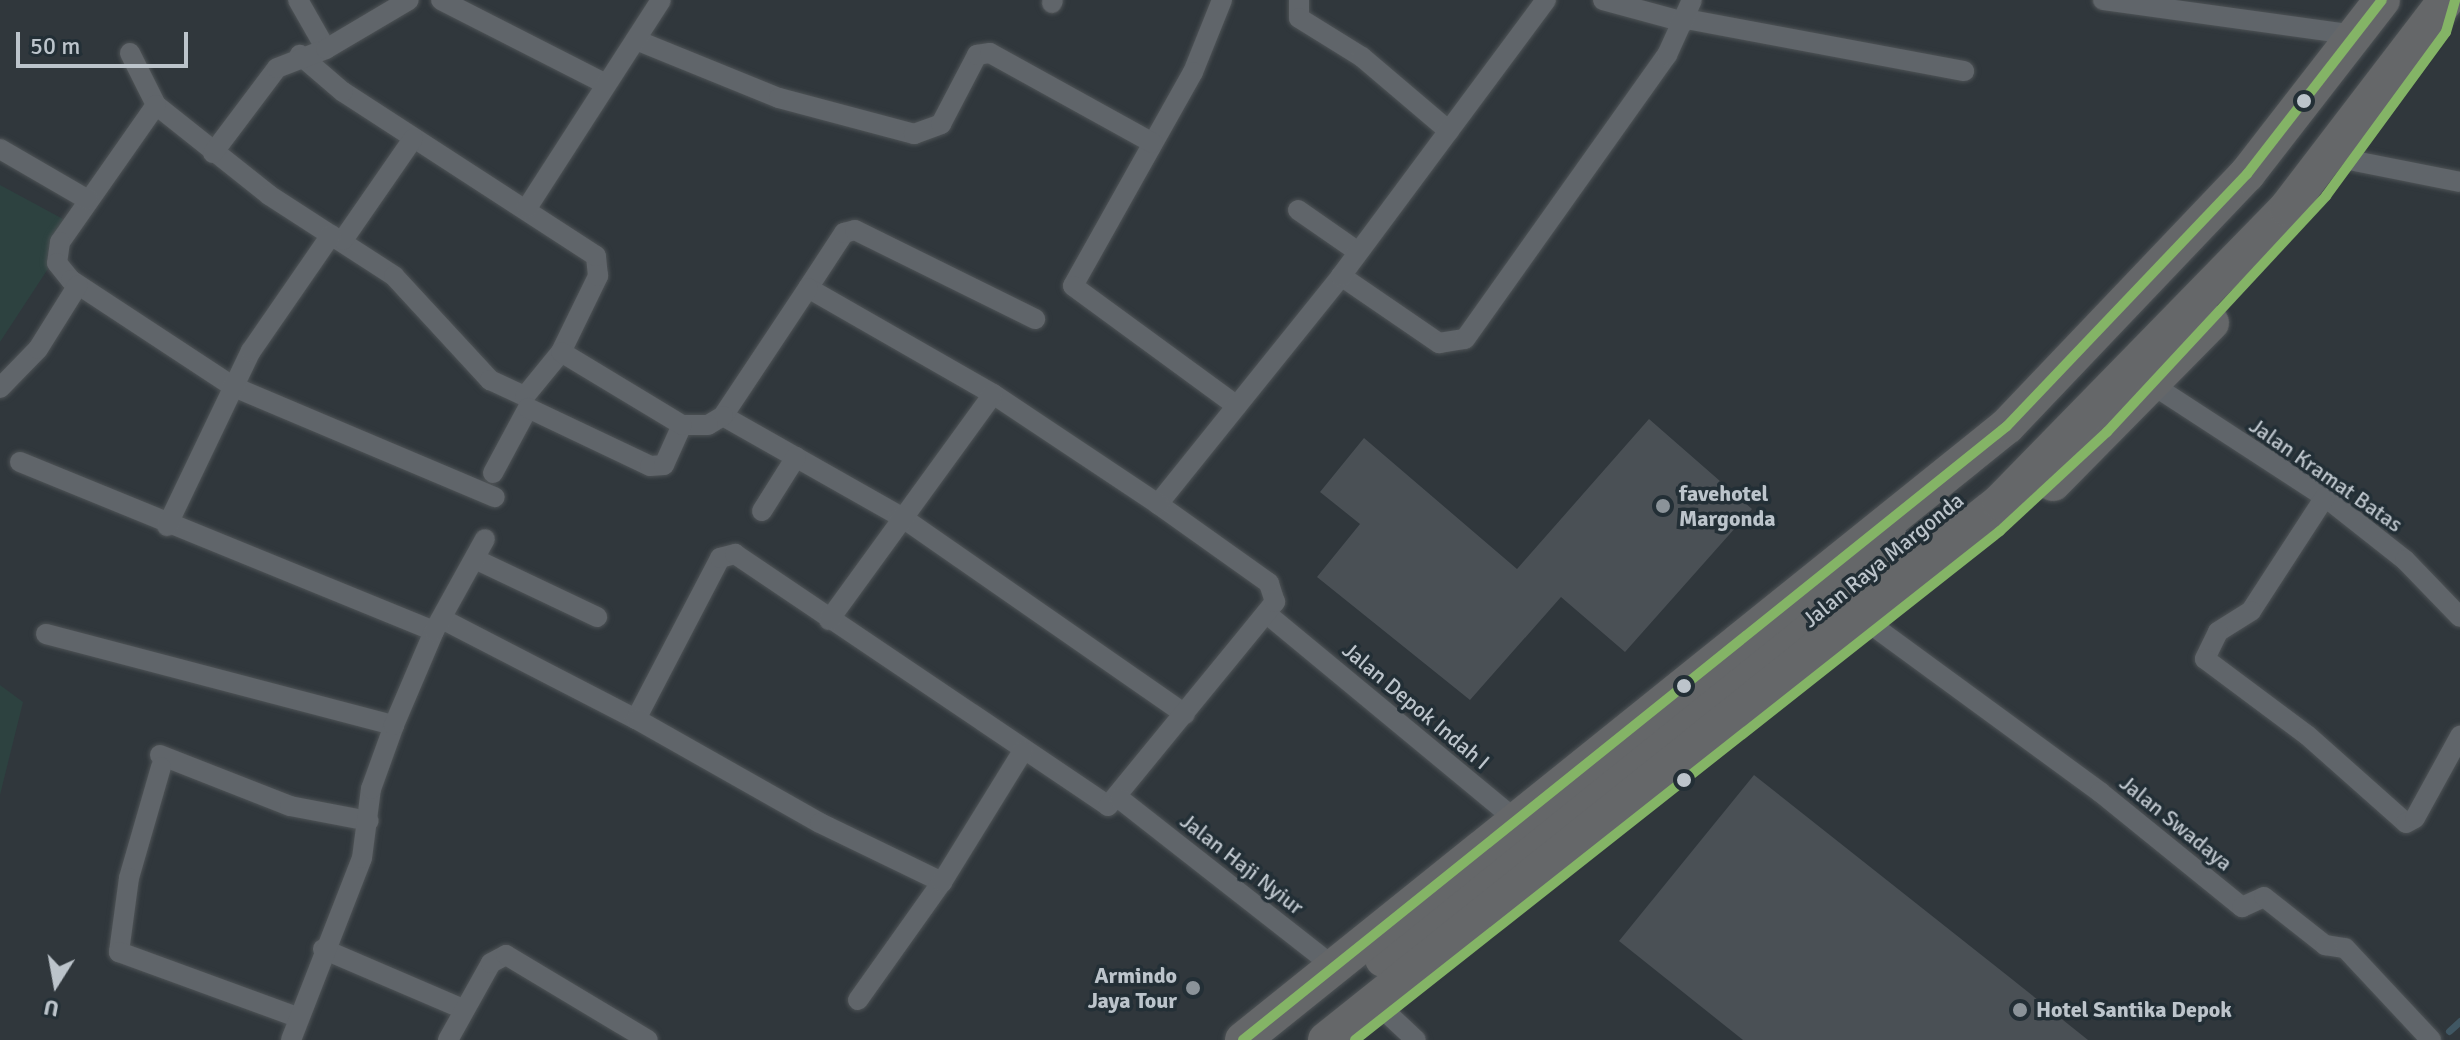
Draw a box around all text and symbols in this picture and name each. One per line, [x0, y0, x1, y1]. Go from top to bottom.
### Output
scale bar [20, 16, 192, 66]
text: 50 m [30, 31, 80, 61]
unlabelled marker [2296, 93, 2312, 109]
street label: Jalan Kramat Batas [2244, 412, 2408, 538]
place label: favehotel Margonda [1679, 480, 1776, 532]
street label: Jalan Raya Margonda [1797, 487, 1969, 633]
marker: favehotel Margonda [1654, 497, 1672, 515]
street label: Jalan Depok Indah I [1337, 637, 1495, 775]
unlabelled marker [1676, 678, 1692, 694]
street label: Jalan Swadaya [2114, 770, 2238, 876]
unlabelled marker [1676, 772, 1692, 788]
street label: Jalan Haji Nyiur [1175, 808, 1309, 920]
north arrow [16, 944, 96, 1024]
place label: Armindo Jaya Tour [1088, 962, 1177, 1014]
marker: Armindo Jaya Tour [1184, 979, 1202, 997]
text: U [41, 993, 61, 1023]
place label: Hotel Santika Depok [2036, 997, 2232, 1023]
marker: Hotel Santika Depok [2011, 1001, 2029, 1019]

